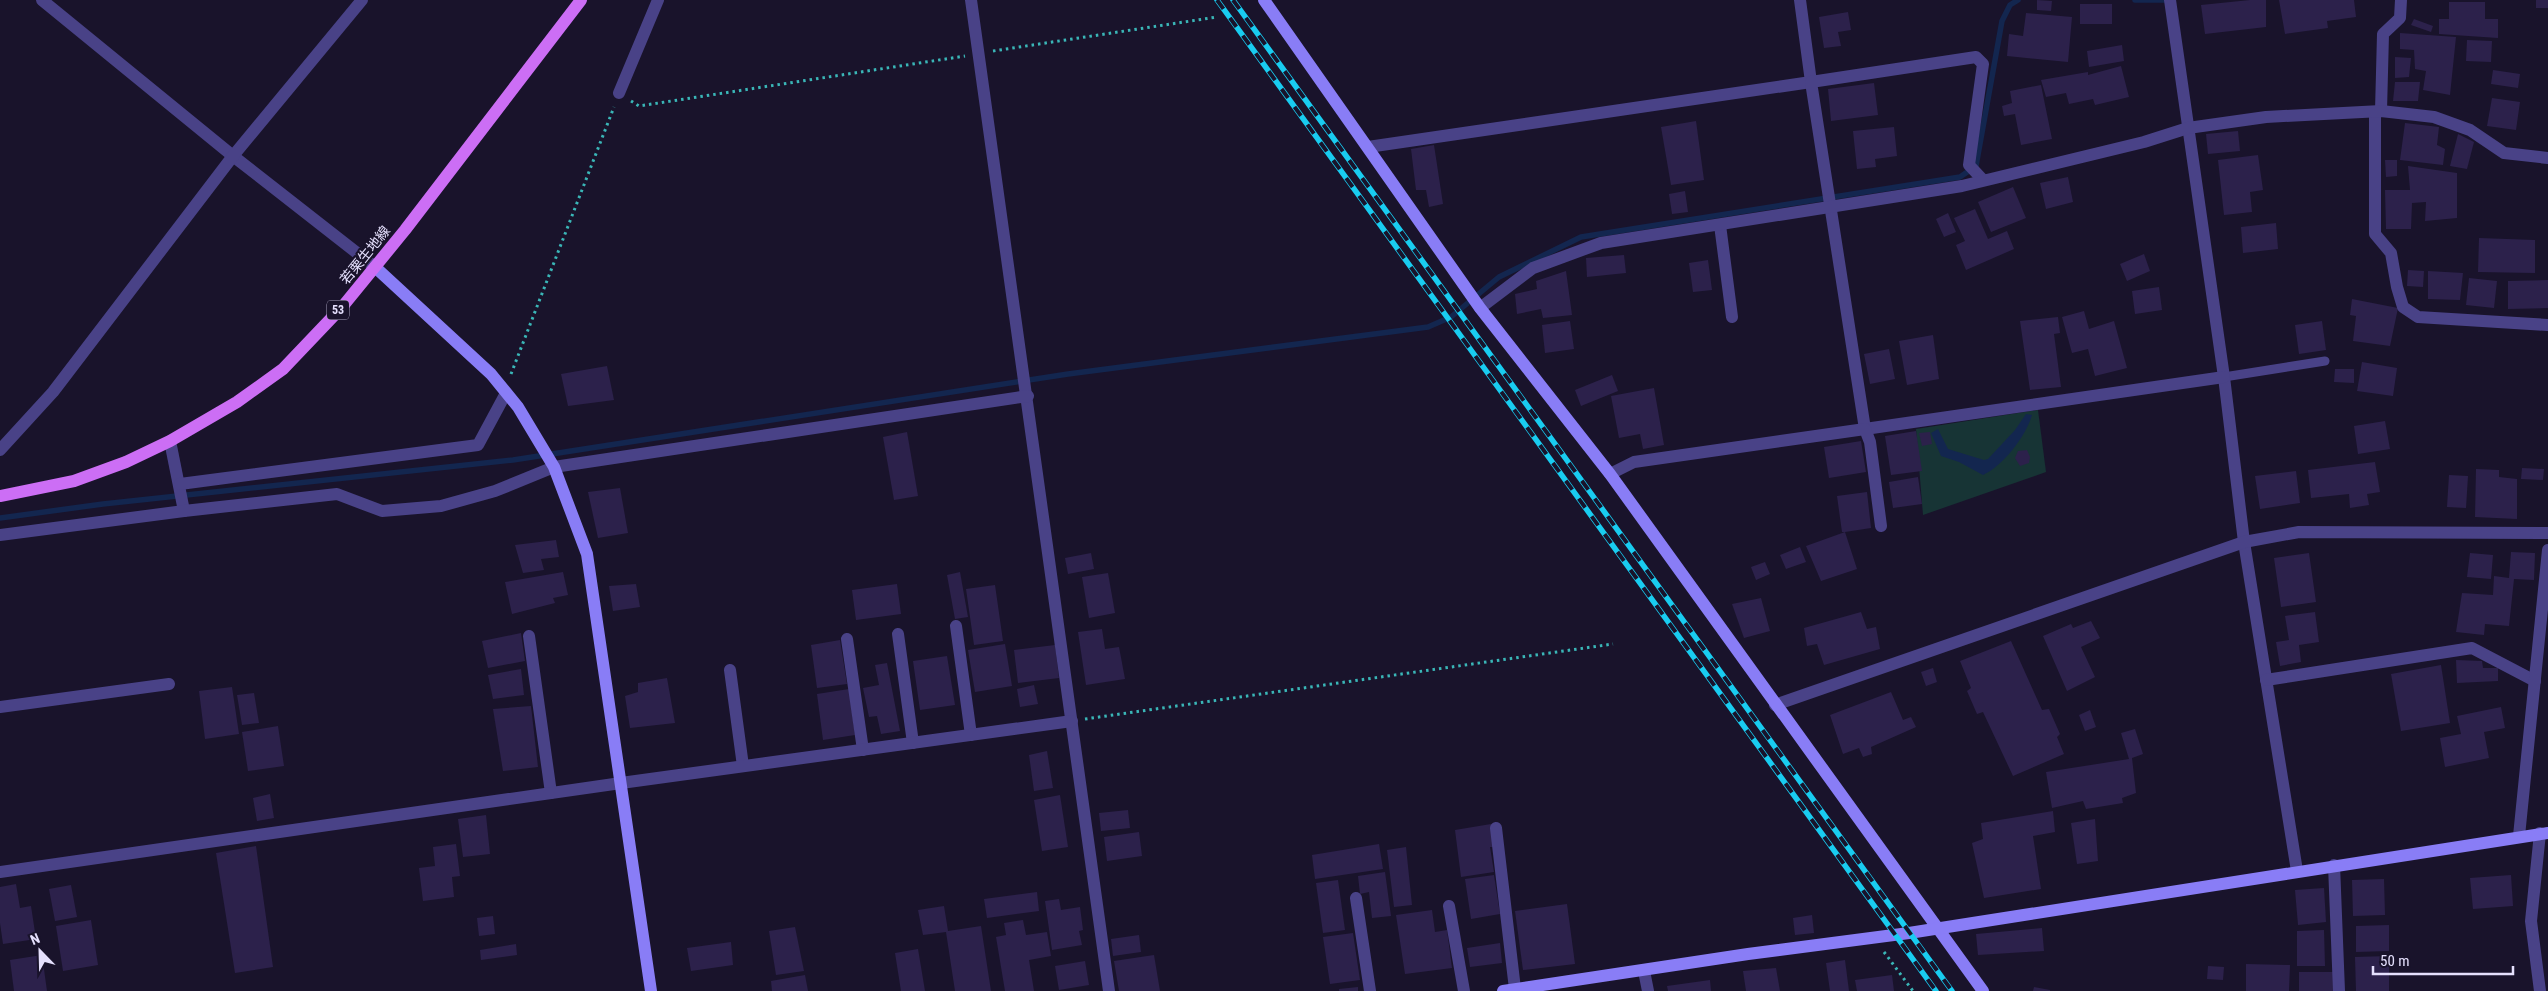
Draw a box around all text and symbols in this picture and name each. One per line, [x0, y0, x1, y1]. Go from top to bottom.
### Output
street label: 若栗生地線 [337, 223, 393, 287]
road number: 53 [327, 300, 349, 320]
north arrow [15, 926, 65, 976]
text: N [28, 930, 42, 948]
scale bar [2373, 944, 2513, 976]
text: 50 m [2380, 952, 2410, 970]

